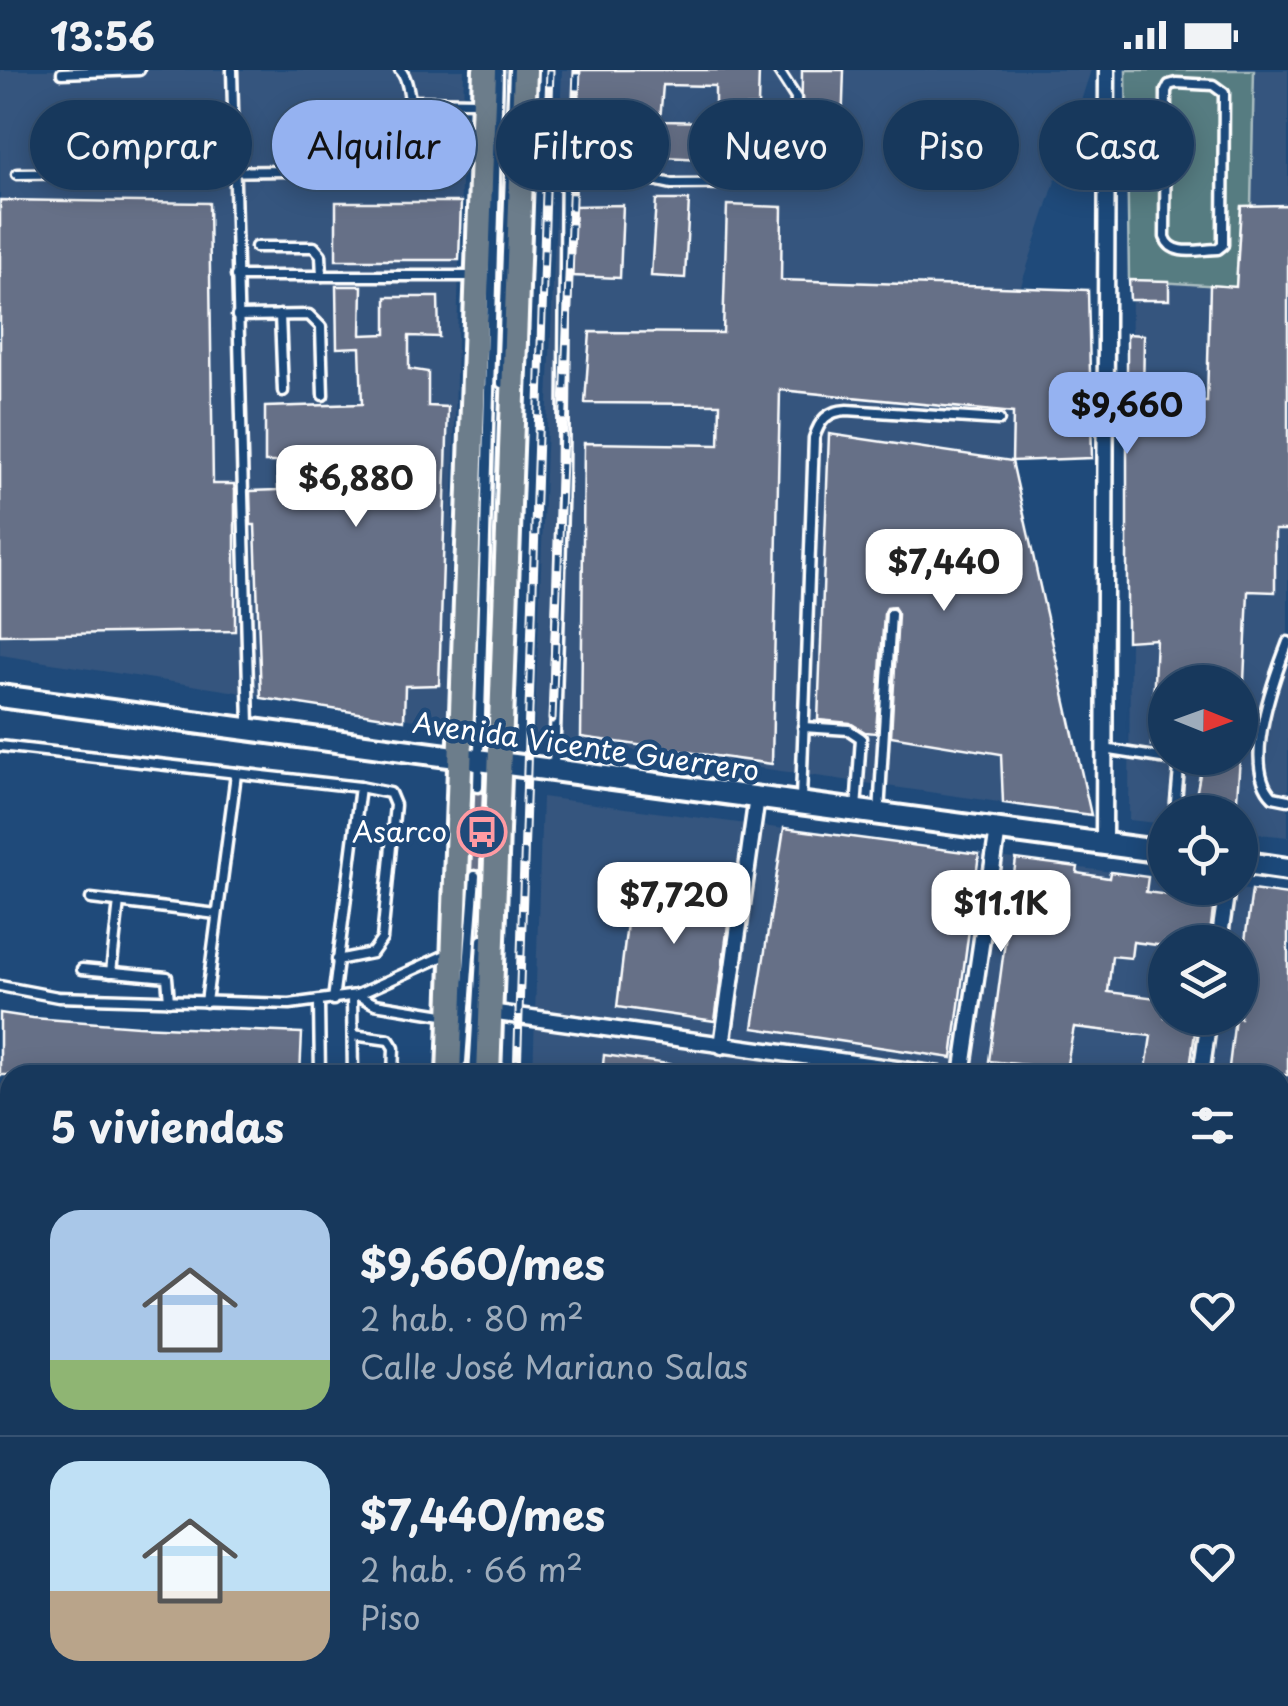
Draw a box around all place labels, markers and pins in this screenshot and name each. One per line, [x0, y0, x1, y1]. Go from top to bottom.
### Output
pin: $9,660 [1046, 372, 1208, 457]
pin: $6,880 [275, 445, 437, 530]
pin: $7,440 [863, 529, 1025, 614]
bus stop icon: Asarco [456, 806, 508, 858]
place label: Asarco [352, 809, 447, 852]
pin: $7,720 [593, 862, 755, 947]
pin: $11.1K [920, 870, 1082, 955]

